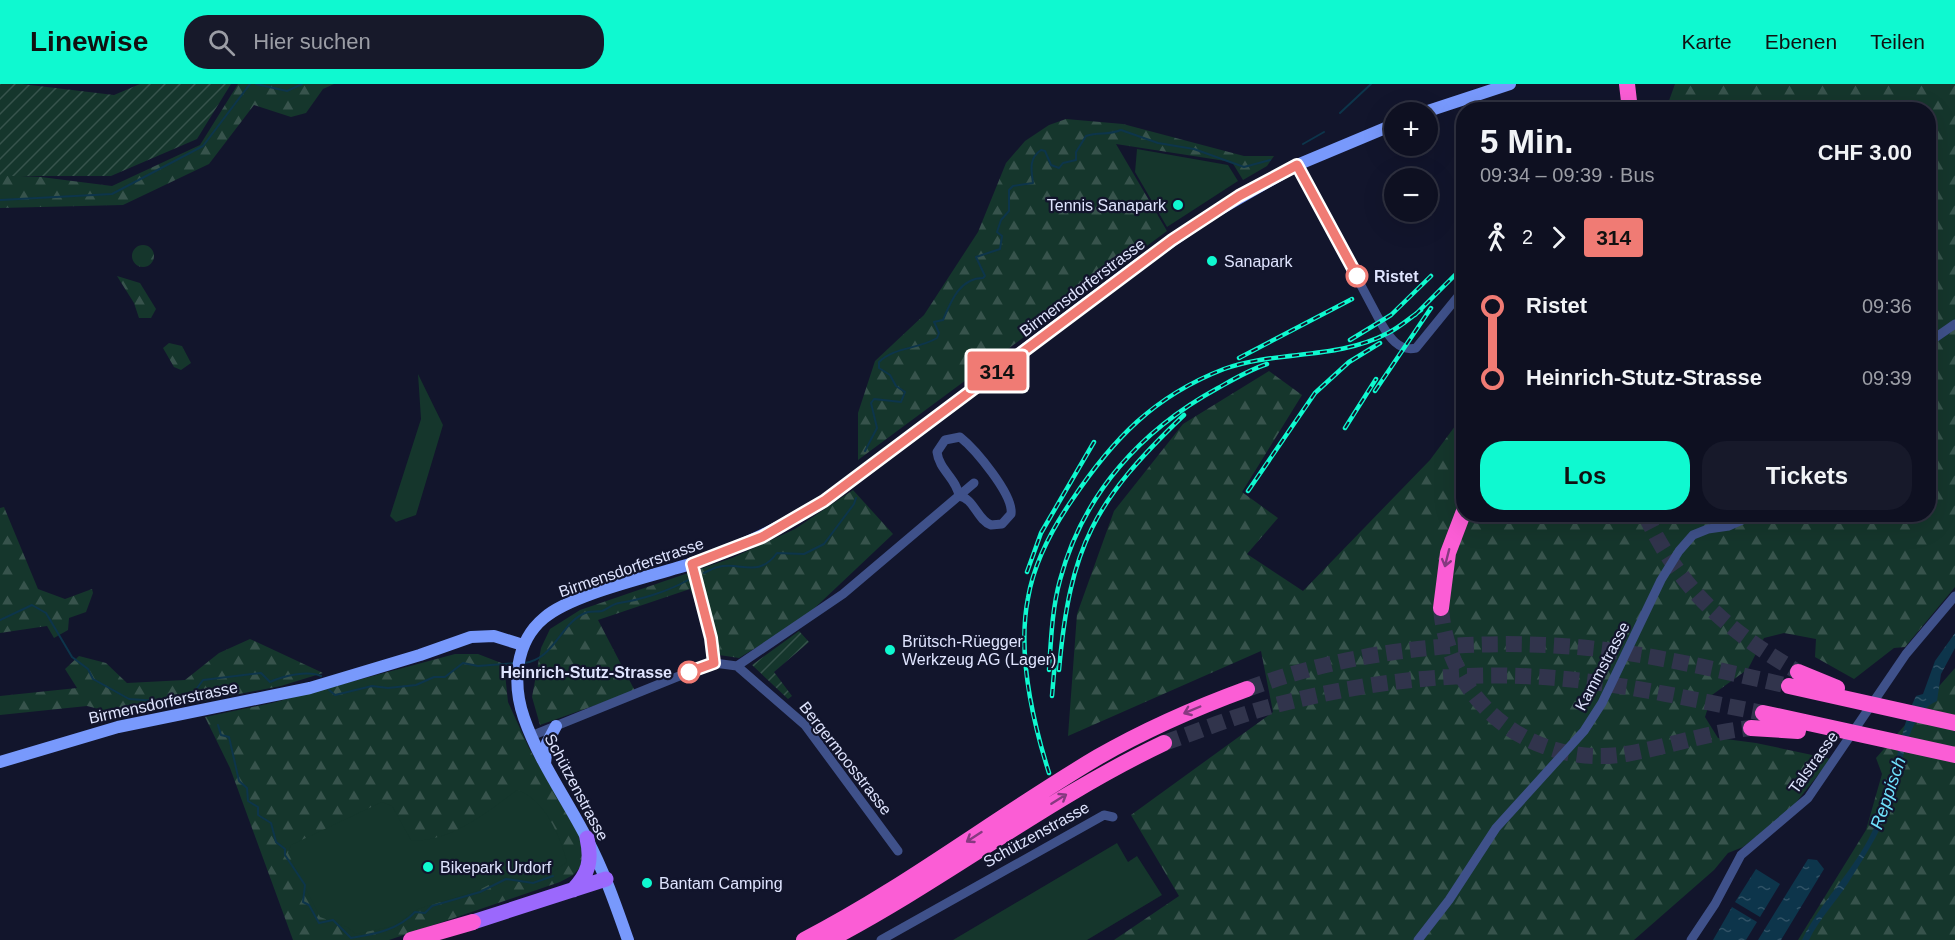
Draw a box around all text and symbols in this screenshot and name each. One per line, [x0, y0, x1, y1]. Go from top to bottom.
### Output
search box [184, 15, 604, 69]
text: Linewise [30, 26, 148, 57]
icon: search [205, 26, 238, 59]
text: Hier suchen [253, 29, 371, 54]
text: Karte [1682, 30, 1732, 53]
text: Ebenen [1765, 30, 1837, 53]
text: Teilen [1870, 30, 1925, 53]
map controls [1384, 102, 1438, 222]
button: + [1384, 102, 1438, 156]
text: 5 Min. [1480, 123, 1574, 160]
text: CHF 3.00 [1818, 140, 1912, 165]
text: 09:34 – 09:39 · Bus [1480, 164, 1655, 186]
button: − [1384, 168, 1438, 222]
place label: Tennis Sanapark [1047, 197, 1167, 214]
marker: Tennis Sanapark [1171, 198, 1185, 212]
icon: walk [1480, 221, 1513, 254]
icon: forward [1542, 221, 1575, 254]
text: 2 [1522, 226, 1533, 248]
text: 314 [1596, 226, 1631, 249]
street label: Birmensdorferstrasse [1016, 235, 1148, 340]
place label: Sanapark [1224, 253, 1293, 270]
marker: Sanapark [1205, 254, 1219, 268]
marker: Ristet [1346, 265, 1368, 287]
place label: Ristet [1374, 268, 1419, 285]
text: Ristet [1526, 293, 1587, 318]
text: 09:36 [1862, 295, 1912, 317]
line badge: 314 [962, 352, 1032, 390]
text: 314 [979, 360, 1015, 383]
text: Heinrich-Stutz-Strasse [1526, 365, 1762, 390]
text: 09:39 [1862, 367, 1912, 389]
button: Los [1480, 441, 1690, 510]
button: Tickets [1702, 441, 1912, 510]
street label: Birmensdorferstrasse [557, 535, 706, 600]
one-way arrow [1441, 548, 1453, 567]
street label: Kammstrasse [1572, 619, 1633, 713]
place label: Brütsch-Rüegger Werkzeug AG (Lager) [902, 633, 1056, 668]
marker: Brütsch-Rüegger Werkzeug AG (Lager) [883, 643, 897, 657]
marker: Heinrich-Stutz-Strasse [678, 661, 700, 683]
place label: Heinrich-Stutz-Strasse [500, 664, 672, 681]
street label: Birmensdorferstrasse [87, 678, 239, 727]
street label: Bergermoosstrasse [796, 698, 895, 818]
one-way arrow [1183, 705, 1202, 716]
street label: Talstrasse [1785, 728, 1842, 796]
street label: Schützenstrasse [541, 731, 612, 844]
water label: Reppisch [1866, 754, 1910, 832]
one-way arrow [1050, 793, 1067, 805]
street label: Schützenstrasse [980, 798, 1092, 871]
one-way arrow [965, 831, 982, 844]
place label: Bikepark Urdorf [440, 859, 552, 876]
marker: Bikepark Urdorf [421, 860, 435, 874]
place label: Bantam Camping [659, 875, 783, 892]
marker: Bantam Camping [640, 876, 654, 890]

